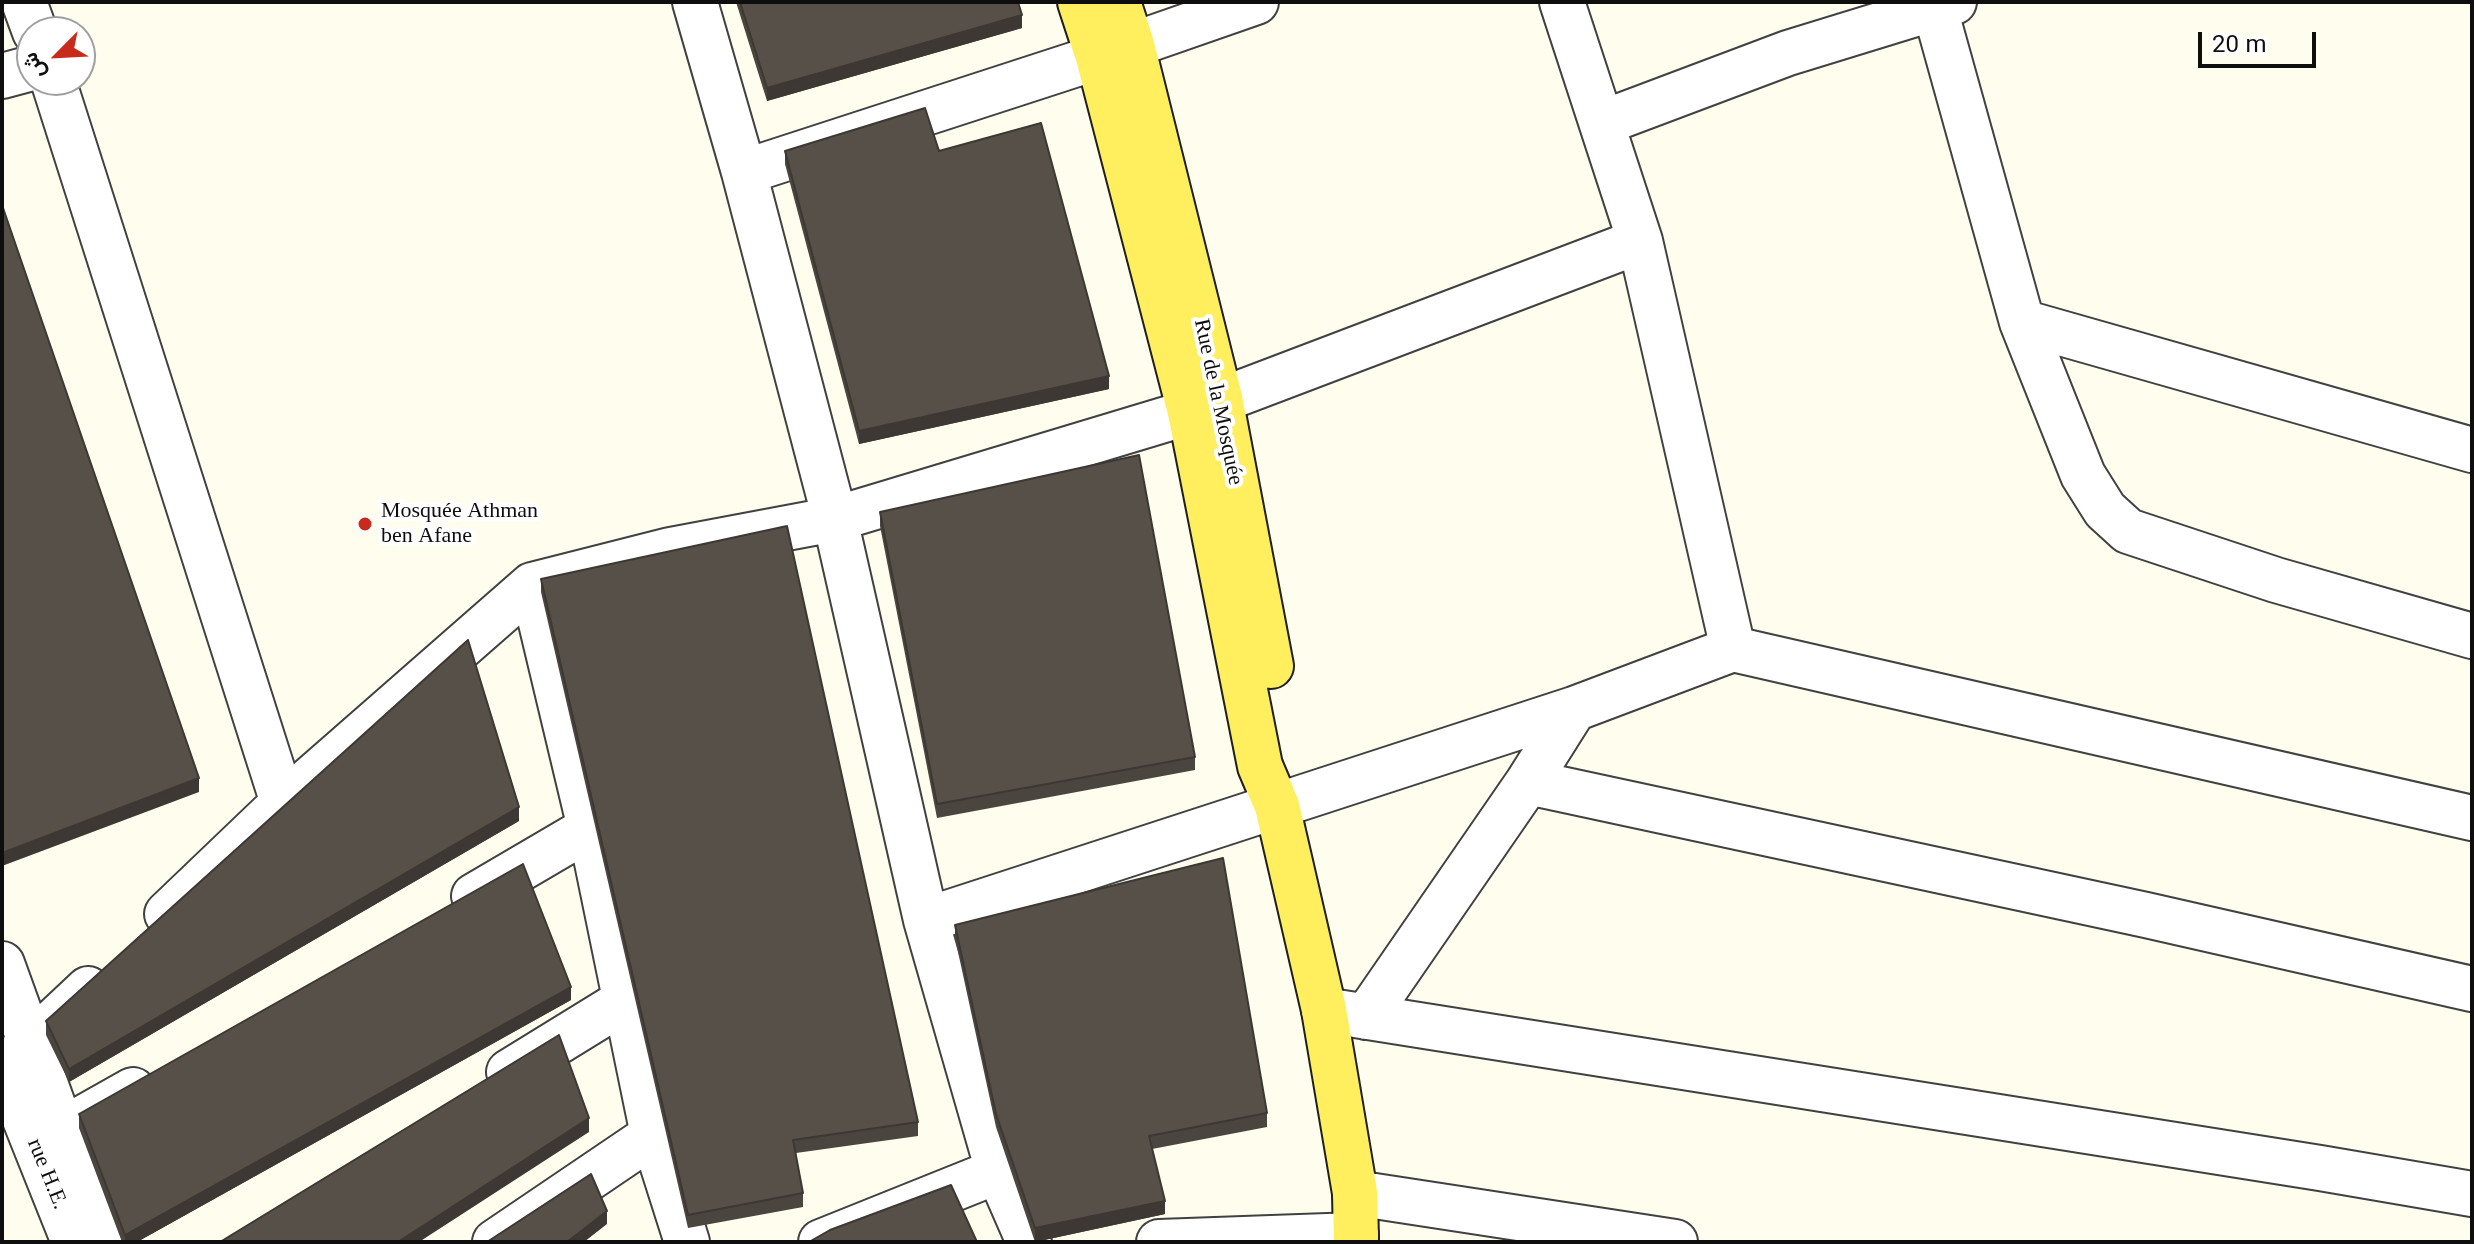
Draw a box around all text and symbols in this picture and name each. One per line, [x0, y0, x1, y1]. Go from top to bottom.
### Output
north arrow [16, 16, 96, 96]
scale bar [2202, 16, 2320, 66]
text: 20 m [2212, 27, 2266, 65]
text: ش [14, 46, 57, 84]
street label: Rue de la Mosquée [1186, 308, 1250, 496]
place label: Mosquée Athman ben Afane [381, 498, 555, 550]
marker: Mosquée Athman ben Afane [356, 515, 374, 533]
street label: rue H.E. [20, 1133, 74, 1215]

